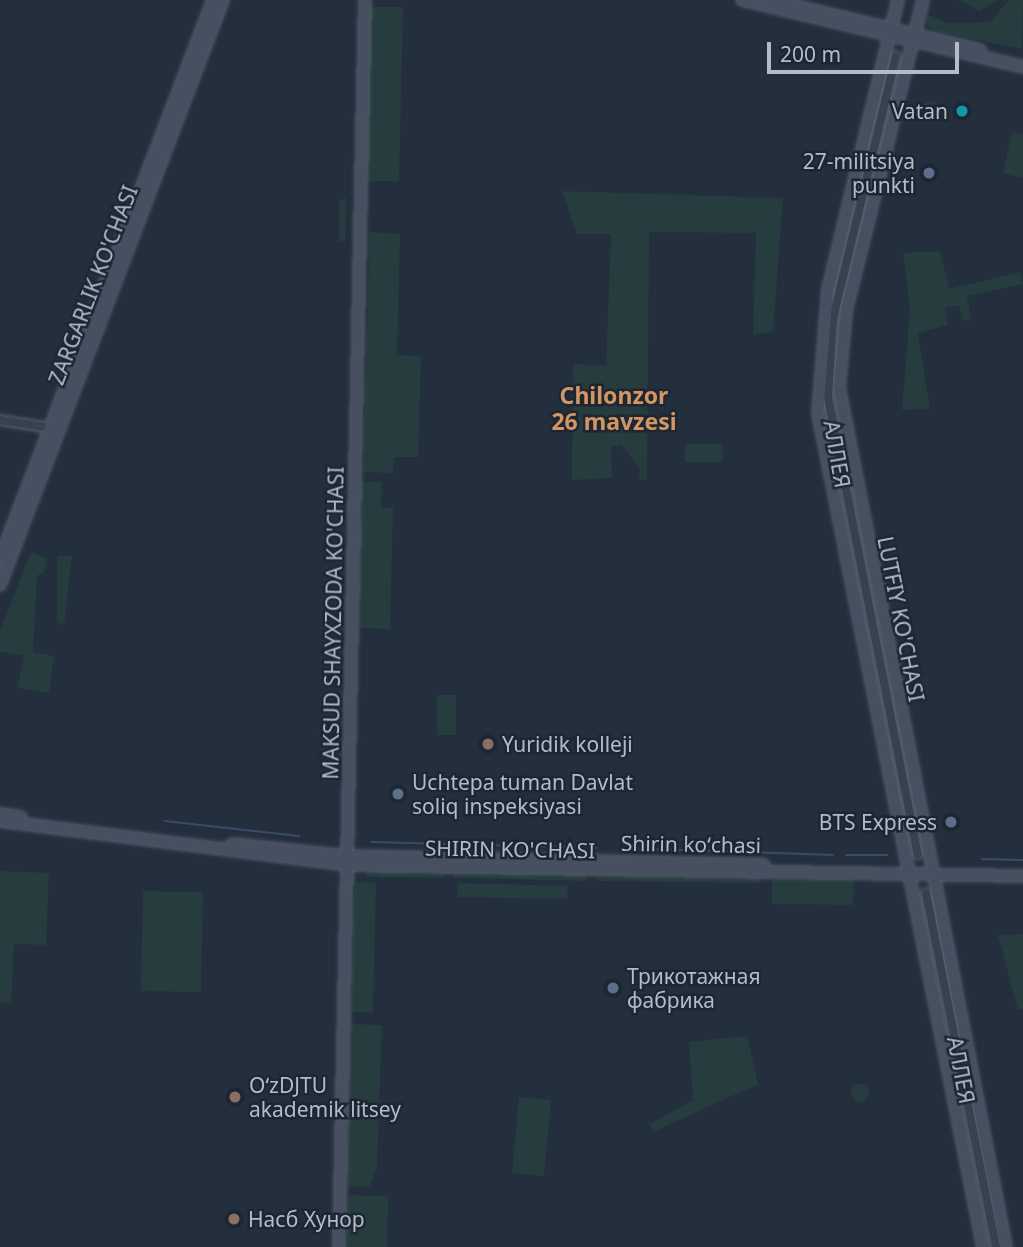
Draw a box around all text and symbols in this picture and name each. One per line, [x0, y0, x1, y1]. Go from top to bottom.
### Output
scale bar [771, 28, 964, 72]
text: 200 m [780, 40, 841, 68]
place label: Vatan [892, 98, 948, 124]
marker: Vatan [954, 103, 970, 119]
place label: 27-militsiya punkti [803, 148, 915, 198]
marker: 27-militsiya punkti [921, 165, 937, 181]
street label: ZARGARLIK KO'CHASI [43, 182, 143, 388]
district label: Chilonzor 26 mavzesi [551, 381, 677, 435]
street label: АЛЛЕЯ [819, 418, 855, 490]
street label: MAKSUD SHAYXZODA KO'CHASI [318, 466, 348, 780]
street label: LUTFIY KO'CHASI [873, 534, 929, 704]
place label: Yuridik kolleji [502, 731, 633, 757]
marker: Yuridik kolleji [480, 736, 496, 752]
place label: Uchtepa tuman Davlat soliq inspeksiyasi [412, 769, 633, 819]
marker: Uchtepa tuman Davlat soliq inspeksiyasi [390, 786, 406, 802]
place label: BTS Express [819, 809, 937, 835]
marker: BTS Express [943, 814, 959, 830]
street label: Shirin koʻchasi [621, 830, 761, 858]
street label: SHIRIN KO'CHASI [425, 835, 595, 863]
place label: Трикотажная фабрика [627, 963, 760, 1013]
marker: Трикотажная фабрика [605, 980, 621, 996]
street label: АЛЛЕЯ [942, 1034, 980, 1106]
place label: OʻzDJTU akademik litsey [249, 1072, 401, 1122]
marker: OʻzDJTU akademik litsey [227, 1089, 243, 1105]
place label: Насб Хунор [248, 1206, 365, 1232]
marker: Насб Хунор [226, 1211, 242, 1227]

